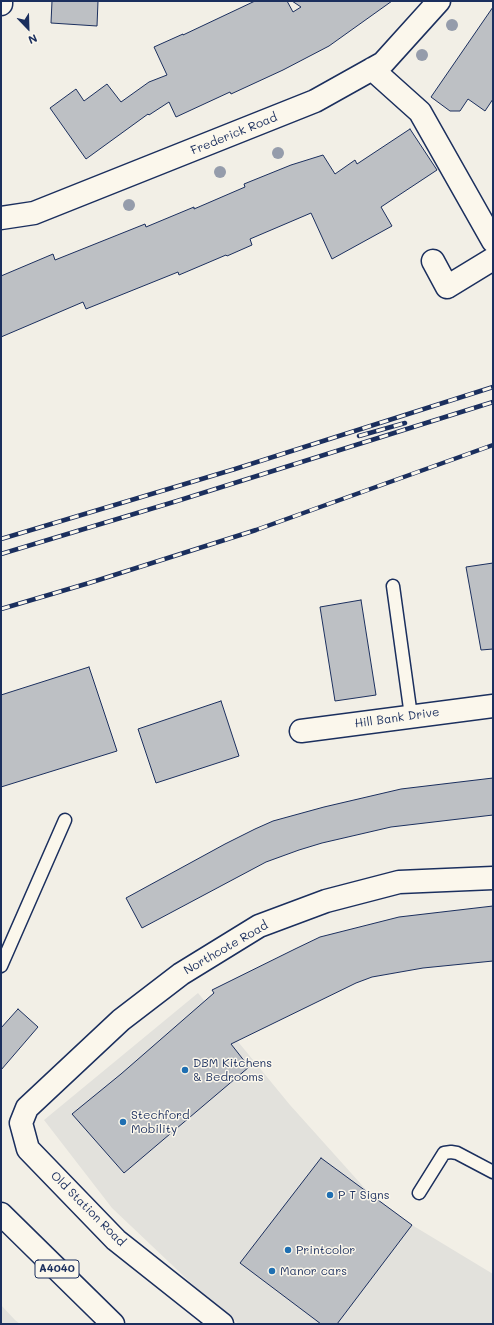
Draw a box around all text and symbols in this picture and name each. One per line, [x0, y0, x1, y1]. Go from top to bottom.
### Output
north arrow [8, 8, 48, 48]
text: N [26, 31, 40, 48]
street label: Frederick Road [189, 110, 279, 158]
street label: Hill Bank Drive [354, 705, 440, 731]
street label: Northcote Road [181, 918, 271, 978]
place label: DBM Kitchens & Bedrooms [193, 1056, 272, 1084]
marker: DBM Kitchens & Bedrooms [180, 1065, 190, 1075]
place label: Stechford Mobility [131, 1108, 190, 1136]
marker: Stechford Mobility [118, 1117, 128, 1127]
street label: Old Station Road [48, 1169, 128, 1249]
place label: P T Signs [338, 1188, 390, 1202]
marker: P T Signs [325, 1190, 335, 1200]
place label: Printcolor [296, 1243, 355, 1257]
marker: Printcolor [283, 1245, 293, 1255]
road number: A4040 [35, 1260, 79, 1278]
place label: Manor cars [280, 1264, 347, 1278]
marker: Manor cars [267, 1266, 277, 1276]

